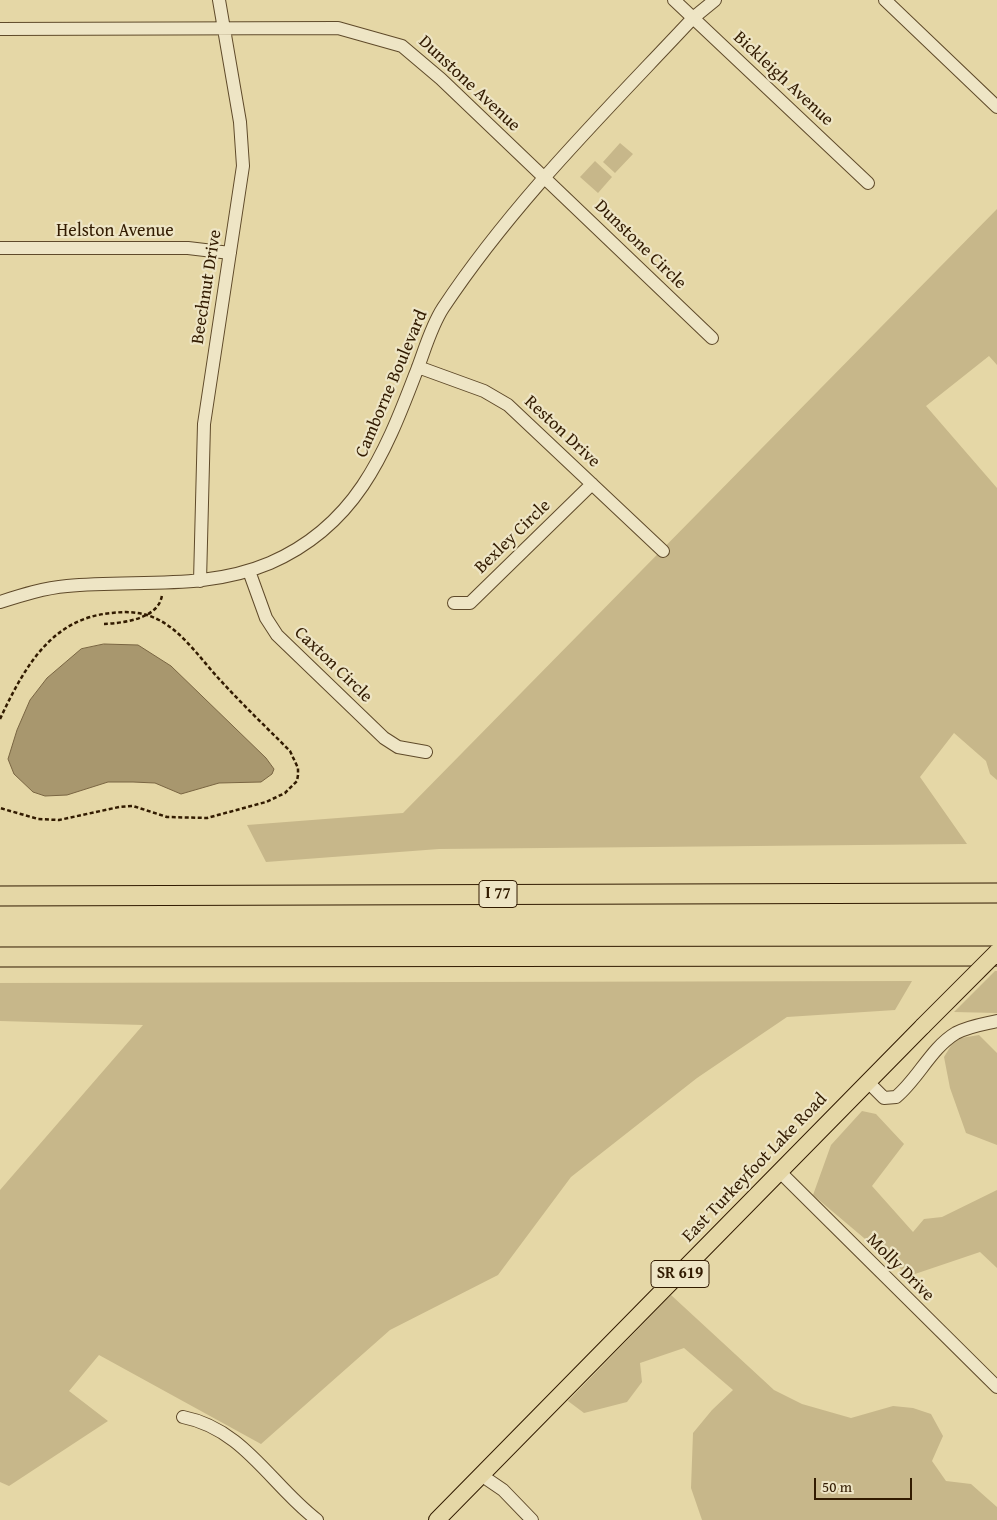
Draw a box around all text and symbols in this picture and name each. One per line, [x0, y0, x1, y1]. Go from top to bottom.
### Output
street label: Bickleigh Avenue [728, 27, 838, 131]
street label: Dunstone Avenue [414, 31, 524, 137]
street label: Dunstone Circle [590, 196, 690, 294]
street label: Helston Avenue [56, 220, 174, 242]
street label: Beechnut Drive [187, 228, 227, 346]
street label: Camborne Boulevard [351, 307, 433, 461]
street label: Reston Drive [520, 391, 604, 473]
street label: Bexley Circle [471, 495, 555, 579]
street label: Caxton Circle [289, 622, 377, 708]
road number: I 77 [479, 881, 517, 908]
street label: East Turkeyfoot Lake Road [678, 1089, 832, 1247]
street label: Molly Drive [861, 1229, 939, 1307]
road number: SR 619 [651, 1260, 709, 1288]
scale bar [817, 1468, 914, 1500]
text: 50 m [822, 1476, 852, 1497]

